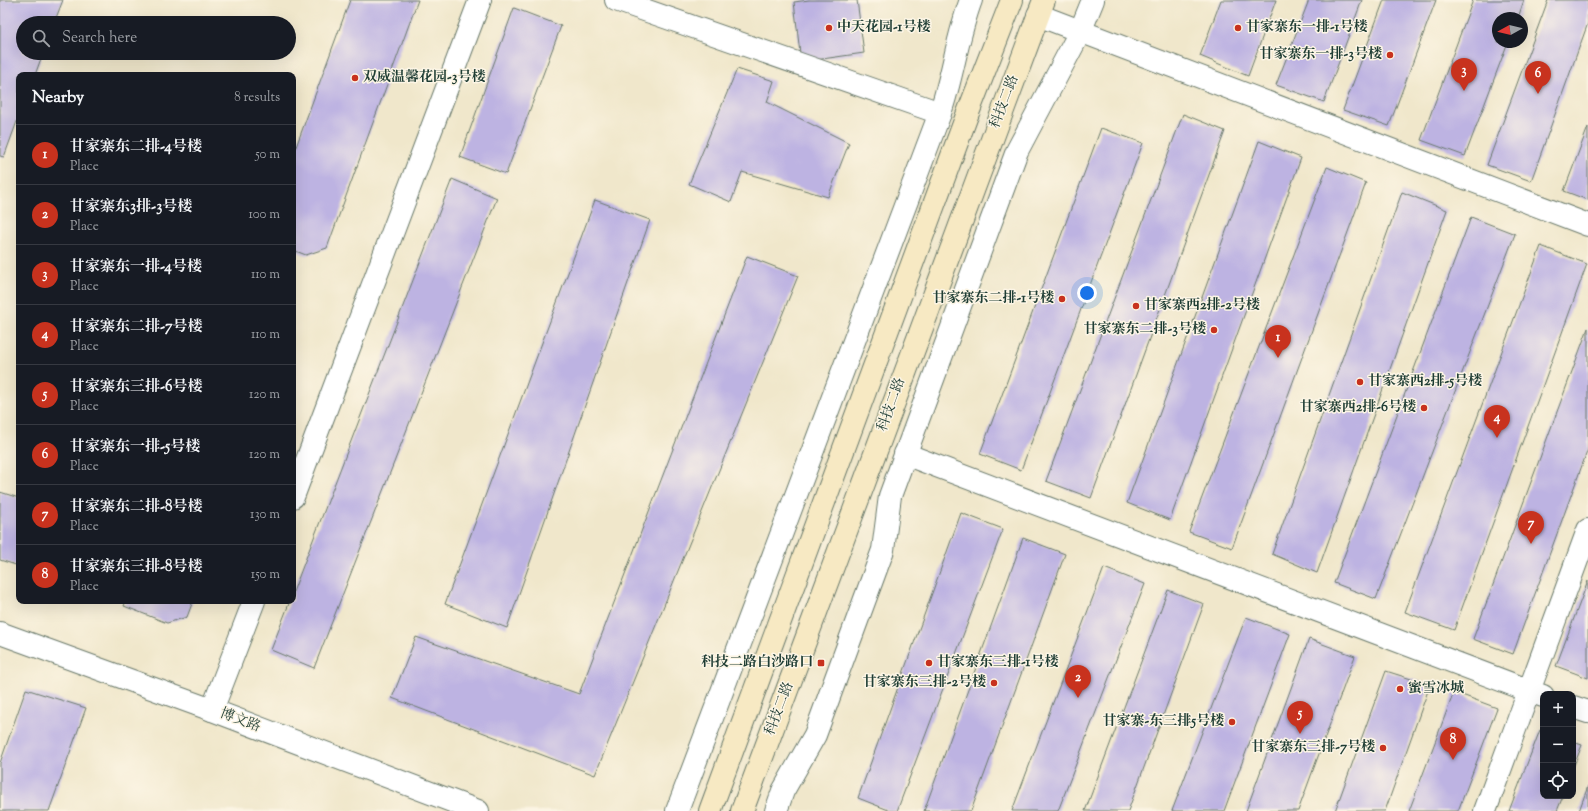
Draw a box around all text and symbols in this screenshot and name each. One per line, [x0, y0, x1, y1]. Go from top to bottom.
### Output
north arrow [1492, 12, 1528, 48]
search box [16, 16, 296, 60]
place label: 中天花园-1号楼 [837, 18, 930, 38]
place label: 甘家寨东一排-1号楼 [1246, 18, 1367, 38]
marker: 中天花园-1号楼 [824, 23, 834, 33]
marker: 甘家寨东一排-1号楼 [1233, 23, 1243, 33]
icon: search [30, 27, 52, 49]
text: Search here [62, 28, 137, 49]
place label: 甘家寨东一排-3号楼 [1260, 45, 1382, 65]
marker: 甘家寨东一排-3号楼 [1385, 50, 1395, 60]
pin: 3 [1451, 58, 1477, 91]
pin: 6 [1525, 61, 1551, 94]
place label: 双威温馨花园-3号楼 [363, 68, 485, 88]
street label: 科技二路 [986, 72, 1024, 132]
marker: 双威温馨花园-3号楼 [350, 73, 360, 83]
text: Nearby [32, 86, 84, 110]
text: 8 results [234, 89, 280, 107]
text: 甘家寨东二排-4号楼 [70, 137, 202, 158]
text: 1 [43, 146, 47, 164]
text: 50 m [255, 146, 280, 164]
text: Place [70, 158, 99, 176]
text: 甘家寨东3排-3号楼 [70, 197, 192, 218]
text: 2 [42, 206, 48, 224]
text: 100 m [248, 206, 280, 224]
text: Place [70, 218, 99, 236]
text: 甘家寨东一排-4号楼 [70, 257, 202, 278]
text: 3 [42, 266, 48, 284]
text: 110 m [251, 266, 280, 284]
text: Place [70, 278, 99, 296]
your location [1077, 283, 1097, 303]
place label: 甘家寨东二排-1号楼 [933, 289, 1054, 309]
marker: 甘家寨东二排-1号楼 [1057, 294, 1067, 304]
place label: 甘家寨西2排-2号楼 [1144, 296, 1260, 316]
marker: 甘家寨西2排-2号楼 [1131, 301, 1141, 311]
text: 甘家寨东二排-7号楼 [70, 317, 203, 338]
place label: 甘家寨东二排-3号楼 [1084, 320, 1206, 340]
marker: 甘家寨东二排-3号楼 [1209, 325, 1219, 335]
pin: 1 [1265, 325, 1291, 358]
text: 4 [42, 326, 48, 344]
text: 110 m [251, 326, 280, 344]
text: Place [70, 338, 99, 356]
place label: 甘家寨西2排-5号楼 [1368, 372, 1482, 392]
street label: 科技二路 [873, 375, 911, 435]
text: 甘家寨东三排-6号楼 [70, 377, 203, 398]
marker: 甘家寨西2排-5号楼 [1355, 377, 1365, 387]
text: 5 [43, 386, 47, 404]
text: 120 m [249, 386, 280, 404]
text: Place [70, 398, 99, 416]
place label: 甘家寨西2排-6号楼 [1300, 398, 1416, 418]
marker: 甘家寨西2排-6号楼 [1419, 403, 1429, 413]
pin: 4 [1484, 405, 1510, 438]
text: 甘家寨东一排-5号楼 [70, 437, 200, 458]
text: 6 [42, 446, 48, 464]
text: 120 m [249, 446, 280, 464]
text: Place [70, 458, 99, 476]
text: 甘家寨东二排-8号楼 [70, 497, 203, 518]
text: 7 [42, 506, 48, 524]
text: 130 m [250, 506, 280, 524]
pin: 7 [1518, 511, 1544, 544]
text: Place [70, 518, 99, 536]
text: 甘家寨东三排-8号楼 [70, 557, 203, 578]
text: 8 [42, 566, 48, 584]
text: 150 m [251, 566, 280, 584]
text: Place [70, 578, 99, 596]
place label: 科技二路白沙路口 [701, 653, 813, 673]
place label: 甘家寨东三排-1号楼 [937, 653, 1058, 673]
marker: 科技二路白沙路口 [816, 658, 826, 668]
marker: 甘家寨东三排-1号楼 [924, 658, 934, 668]
pin: 2 [1065, 665, 1091, 698]
place label: 甘家寨东三排-2号楼 [863, 673, 986, 693]
marker: 甘家寨东三排-2号楼 [989, 678, 999, 688]
street label: 科技二路 [761, 679, 799, 739]
place label: 蜜雪冰城 [1408, 679, 1464, 699]
marker: 蜜雪冰城 [1395, 684, 1405, 694]
map controls [1540, 691, 1576, 799]
button: + [1540, 691, 1576, 727]
pin: 5 [1287, 701, 1313, 734]
street label: 博文路 [217, 704, 263, 738]
place label: 甘家寨-东三排5号楼 [1102, 712, 1224, 732]
marker: 甘家寨-东三排5号楼 [1227, 717, 1237, 727]
pin: 8 [1440, 727, 1466, 760]
button: − [1540, 727, 1576, 763]
place label: 甘家寨东三排-7号楼 [1251, 738, 1375, 758]
marker: 甘家寨东三排-7号楼 [1378, 743, 1388, 753]
button: locate [1540, 763, 1576, 799]

